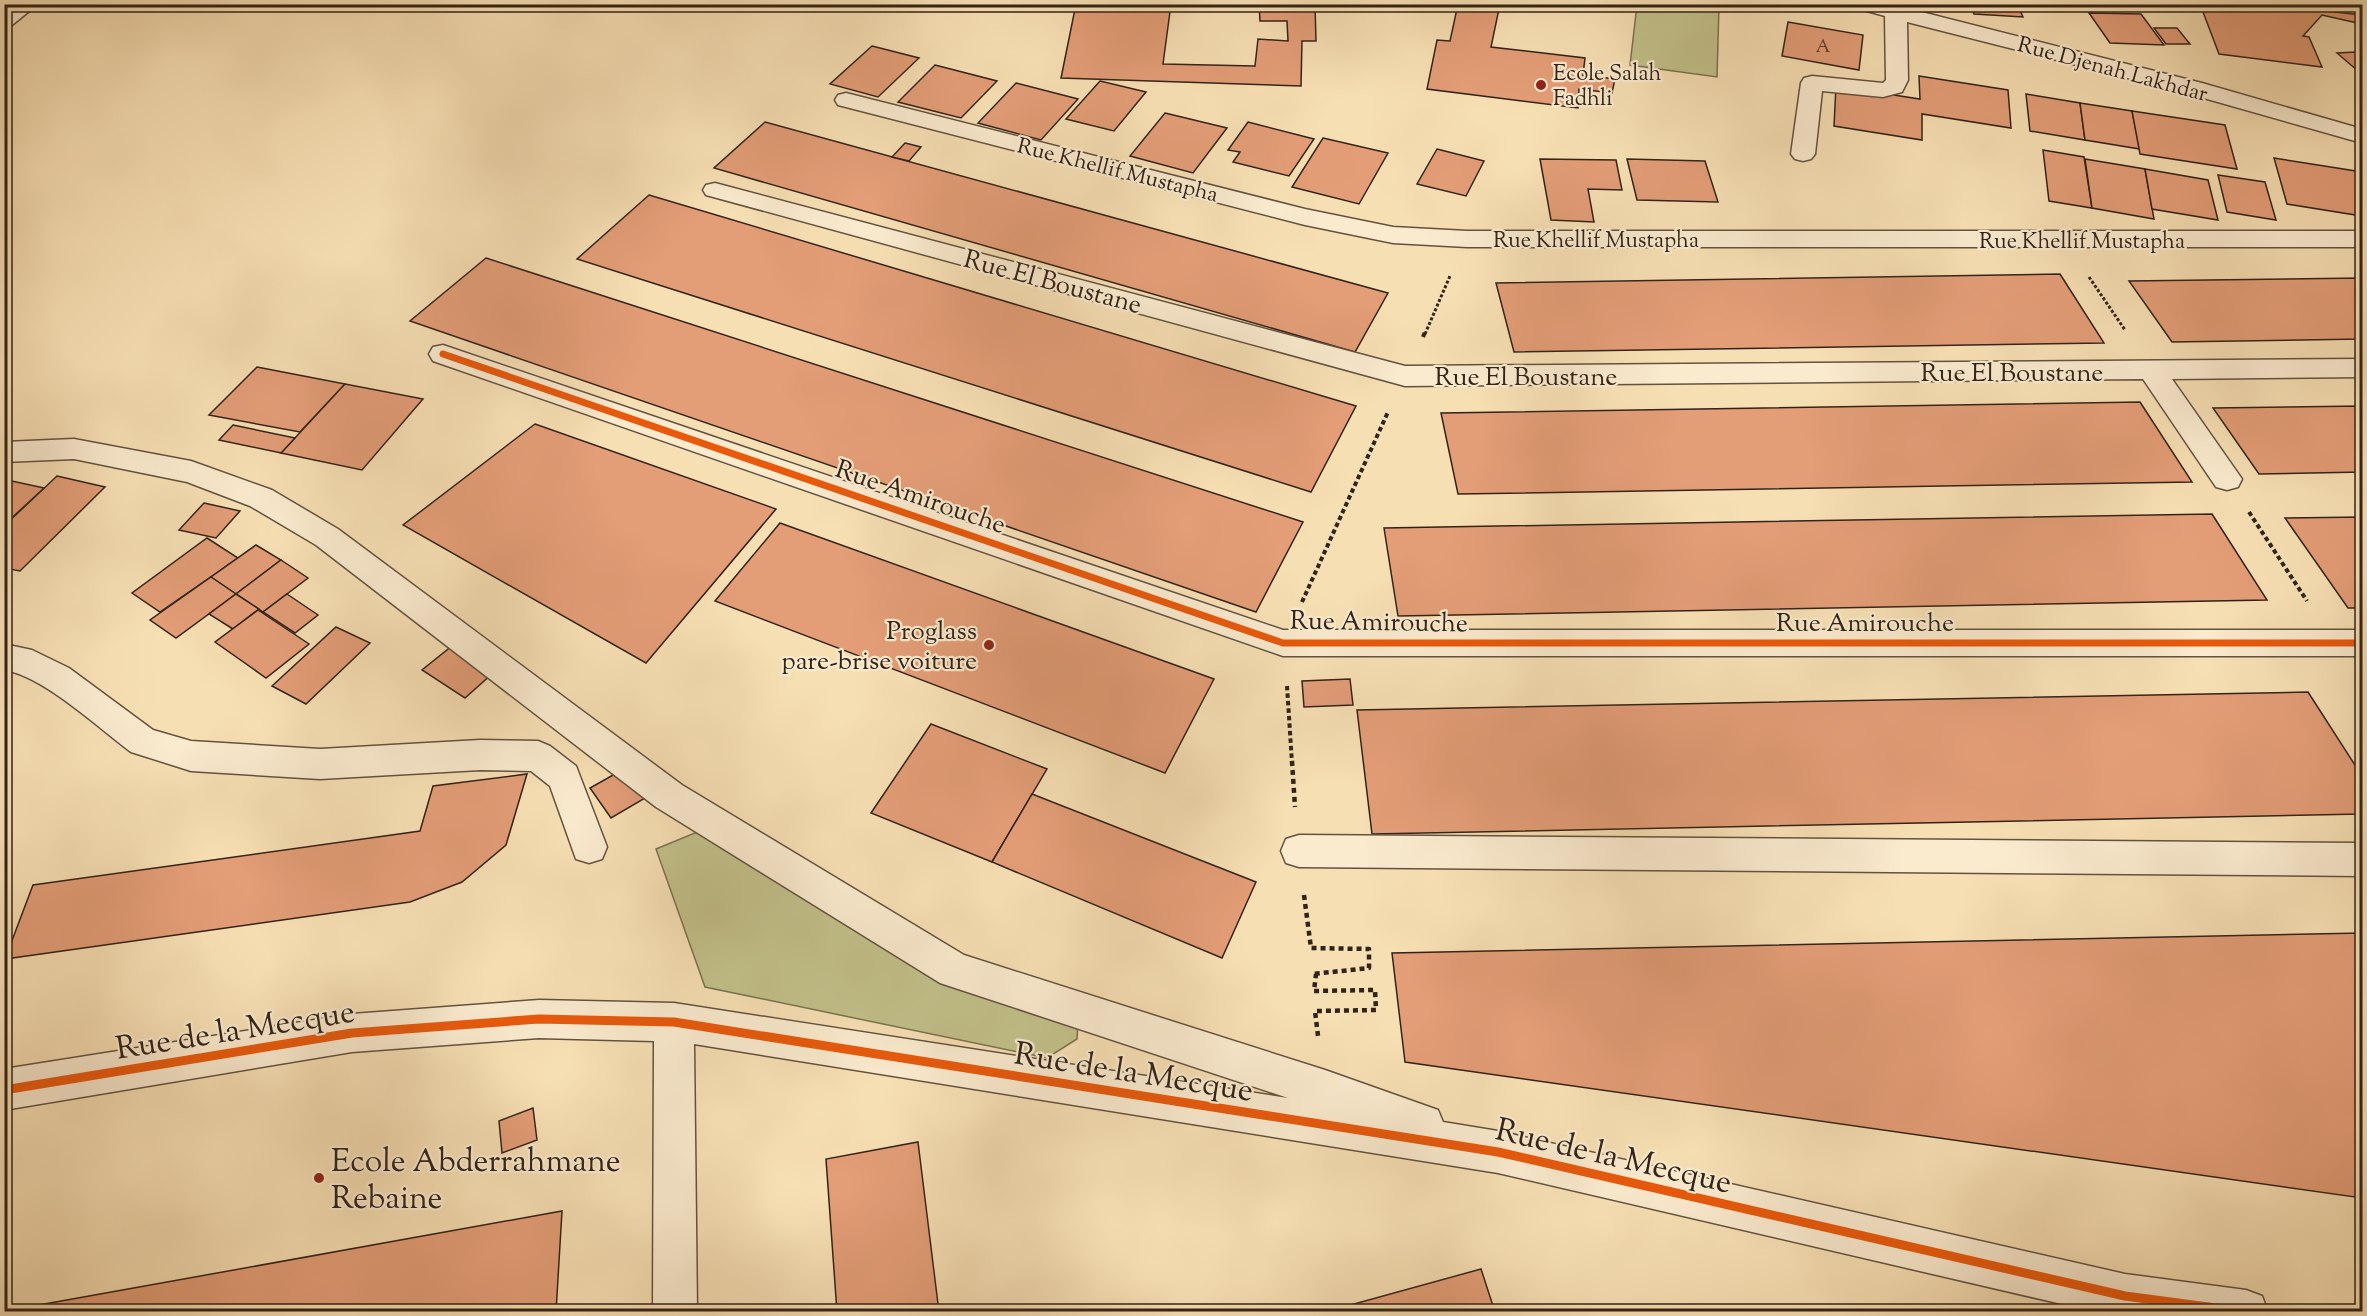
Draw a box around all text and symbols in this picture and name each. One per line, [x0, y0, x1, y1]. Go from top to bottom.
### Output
street label: Rue Djenah Lakhdar [2013, 30, 2211, 112]
house number: A [1816, 35, 1831, 61]
place label: Ecole Salah Fadhli [1553, 59, 1662, 116]
marker: Ecole Salah Fadhli [1534, 78, 1548, 92]
street label: Rue Khellif Mustapha [1013, 131, 1221, 212]
street label: Rue Khellif Mustapha [1493, 226, 1699, 258]
street label: Rue Khellif Mustapha [1979, 227, 2185, 259]
street label: Rue El Boustane [959, 242, 1145, 325]
street label: Rue El Boustane [1921, 356, 2103, 393]
street label: Rue El Boustane [1435, 360, 1617, 397]
street label: Rue Amirouche [830, 452, 1010, 545]
street label: Rue Amirouche [1290, 603, 1468, 644]
street label: Rue Amirouche [1776, 606, 1954, 643]
place label: Proglass pare-brise voiture [781, 614, 977, 681]
marker: Proglass pare-brise voiture [982, 638, 996, 652]
street label: Rue de la Mecque [113, 990, 358, 1074]
street label: Rue de la Mecque [1011, 1032, 1256, 1116]
street label: Rue de la Mecque [1491, 1108, 1736, 1207]
place label: Ecole Abderrahmane Rebaine [331, 1140, 621, 1223]
marker: Ecole Abderrahmane Rebaine [312, 1171, 326, 1185]

